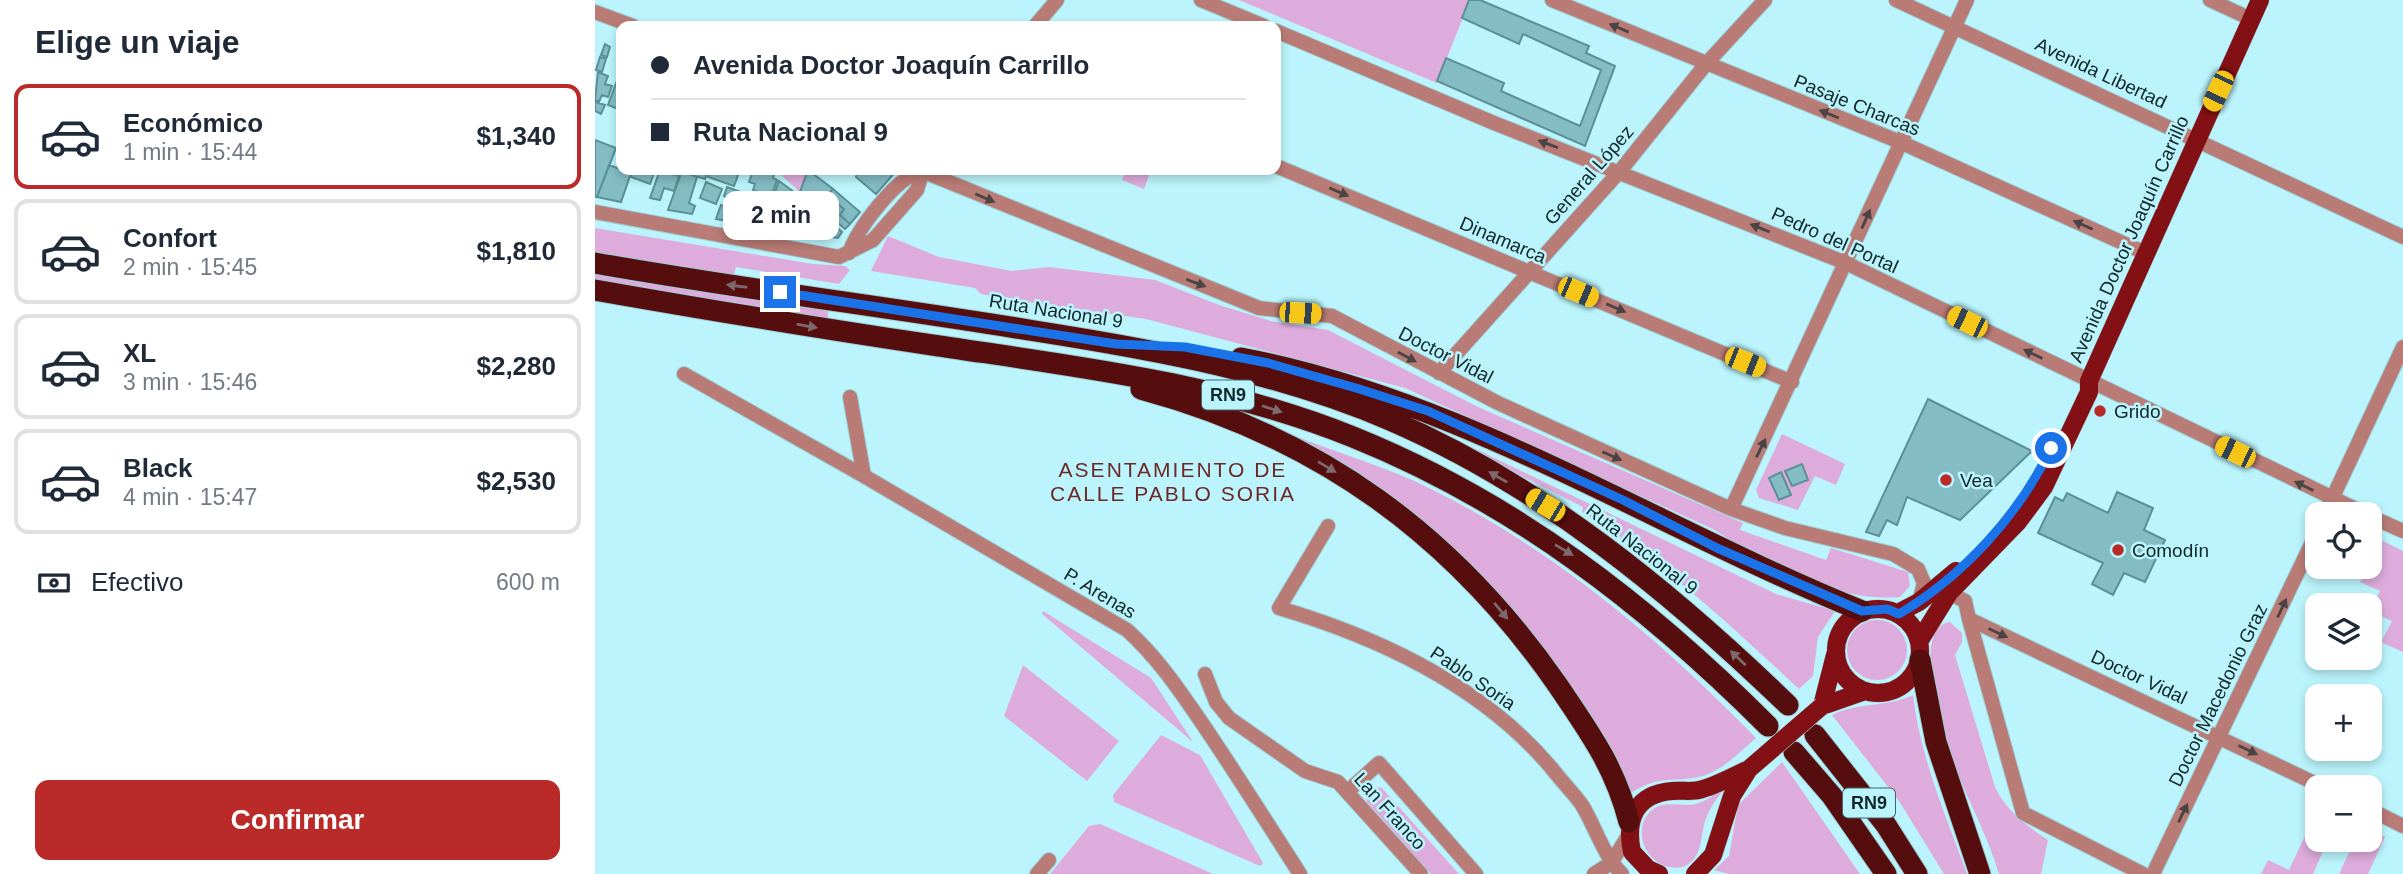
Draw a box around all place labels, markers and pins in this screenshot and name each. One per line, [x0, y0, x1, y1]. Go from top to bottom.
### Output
place label: Grido [2114, 401, 2160, 422]
marker: Grido [2092, 403, 2108, 419]
place label: Vea [1960, 470, 1993, 491]
marker: Vea [1938, 472, 1954, 488]
place label: Comodín [2132, 540, 2209, 561]
marker: Comodín [2110, 542, 2126, 558]

